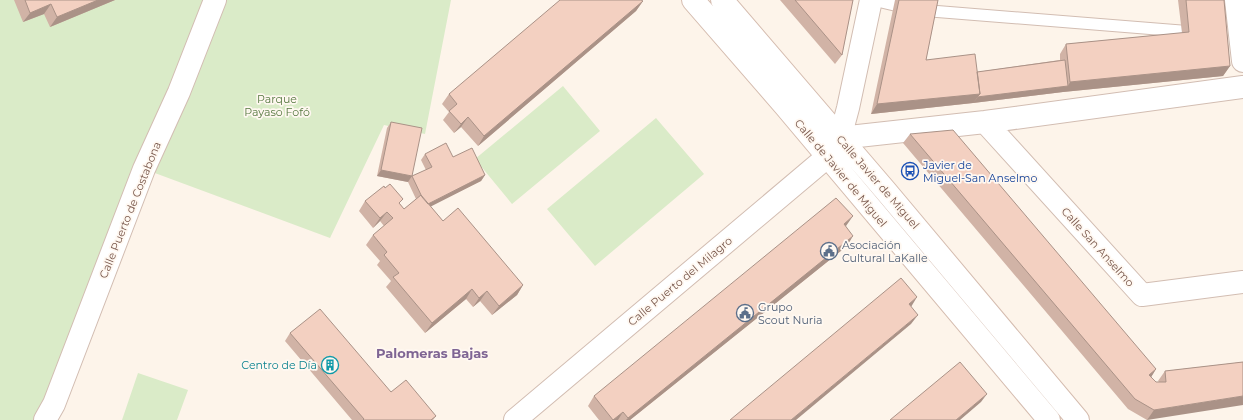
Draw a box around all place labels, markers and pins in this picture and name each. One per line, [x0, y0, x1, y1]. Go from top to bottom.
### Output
place label: Javier de Miguel-San Anselmo [922, 158, 1038, 185]
bus stop icon: Javier de Miguel-San Anselmo [900, 161, 920, 181]
place label: Asociación Cultural LaKalle [842, 238, 928, 265]
public building icon: Asociación Cultural LaKalle [819, 241, 839, 261]
place label: Grupo Scout Nuria [758, 300, 823, 327]
public building icon: Grupo Scout Nuria [735, 303, 755, 323]
building icon: Centro de Día [320, 355, 340, 375]
place label: Centro de Día [241, 358, 317, 372]

